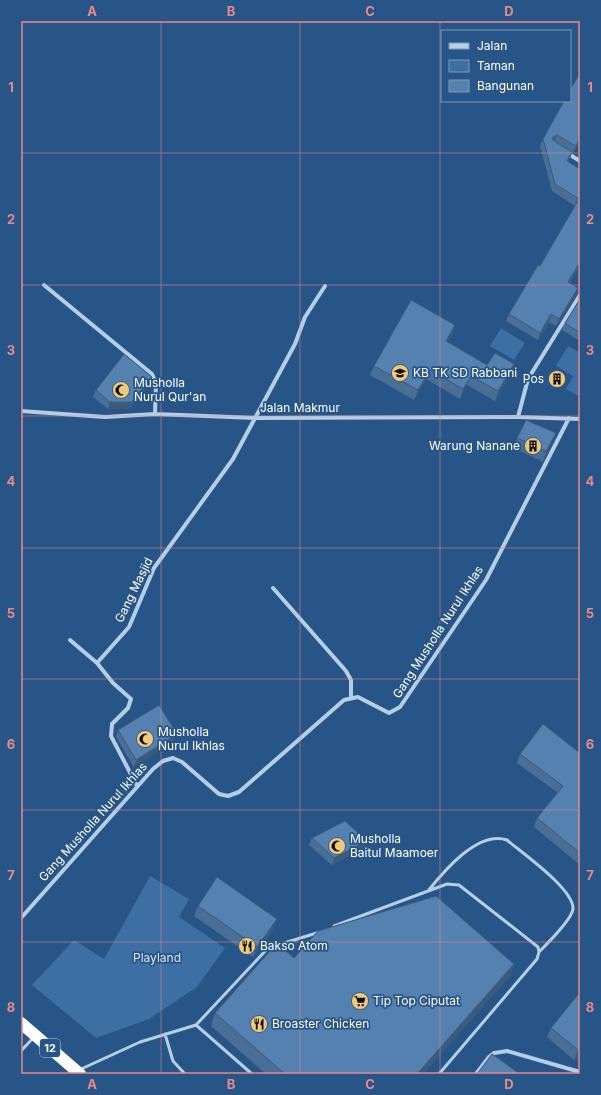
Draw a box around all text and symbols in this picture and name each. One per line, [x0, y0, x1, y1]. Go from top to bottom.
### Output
text: A [87, 3, 97, 19]
text: B [227, 3, 236, 19]
text: C [365, 3, 375, 19]
text: D [504, 3, 514, 19]
legend [441, 30, 571, 102]
text: Jalan [477, 38, 507, 53]
text: Taman [477, 58, 515, 73]
text: Bangunan [477, 78, 534, 93]
text: 1 [8, 79, 14, 95]
text: 1 [587, 79, 593, 95]
text: 2 [7, 211, 15, 227]
text: 2 [586, 211, 594, 227]
text: 3 [7, 342, 15, 358]
text: 3 [586, 342, 594, 358]
school or university icon: KB TK SD Rabbani [390, 363, 410, 383]
place label: KB TK SD Rabbani [413, 365, 517, 380]
building icon: Pos [547, 369, 567, 389]
place label: Pos [523, 371, 544, 386]
place label: Musholla Nurul Qur'an [134, 375, 206, 404]
mosque icon: Musholla Nurul Qur'an [111, 380, 131, 400]
street label: Jalan Makmur [260, 400, 340, 415]
building icon: Warung Nanane [523, 436, 543, 456]
place label: Warung Nanane [429, 438, 520, 453]
text: 4 [7, 473, 16, 489]
text: 4 [586, 473, 595, 489]
street label: Gang Masjid [111, 555, 156, 625]
street label: Gang Musholla Nurul Ikhlas [389, 563, 486, 701]
text: 5 [7, 605, 15, 621]
text: 5 [586, 605, 594, 621]
place label: Musholla Nurul Ikhlas [158, 724, 225, 753]
mosque icon: Musholla Nurul Ikhlas [135, 729, 155, 749]
text: 6 [7, 736, 15, 752]
text: 6 [586, 736, 594, 752]
street label: Gang Musholla Nurul Ikhlas [35, 759, 150, 884]
place label: Musholla Baitul Maamoer [350, 831, 439, 860]
mosque icon: Musholla Baitul Maamoer [327, 836, 347, 856]
text: 7 [7, 867, 15, 883]
text: 7 [586, 867, 594, 883]
restaurant icon: Bakso Atom [237, 936, 257, 956]
place label: Bakso Atom [260, 938, 328, 953]
park label: Playland [133, 950, 181, 965]
supermarket icon: Tip Top Ciputat [350, 991, 370, 1011]
place label: Tip Top Ciputat [373, 993, 460, 1008]
text: 8 [7, 999, 15, 1015]
text: 8 [586, 999, 594, 1015]
restaurant icon: Broaster Chicken [249, 1014, 269, 1034]
place label: Broaster Chicken [272, 1016, 369, 1031]
road number: 12 [40, 1039, 60, 1057]
text: A [87, 1076, 97, 1092]
text: B [227, 1076, 236, 1092]
text: C [365, 1076, 375, 1092]
text: D [504, 1076, 514, 1092]

